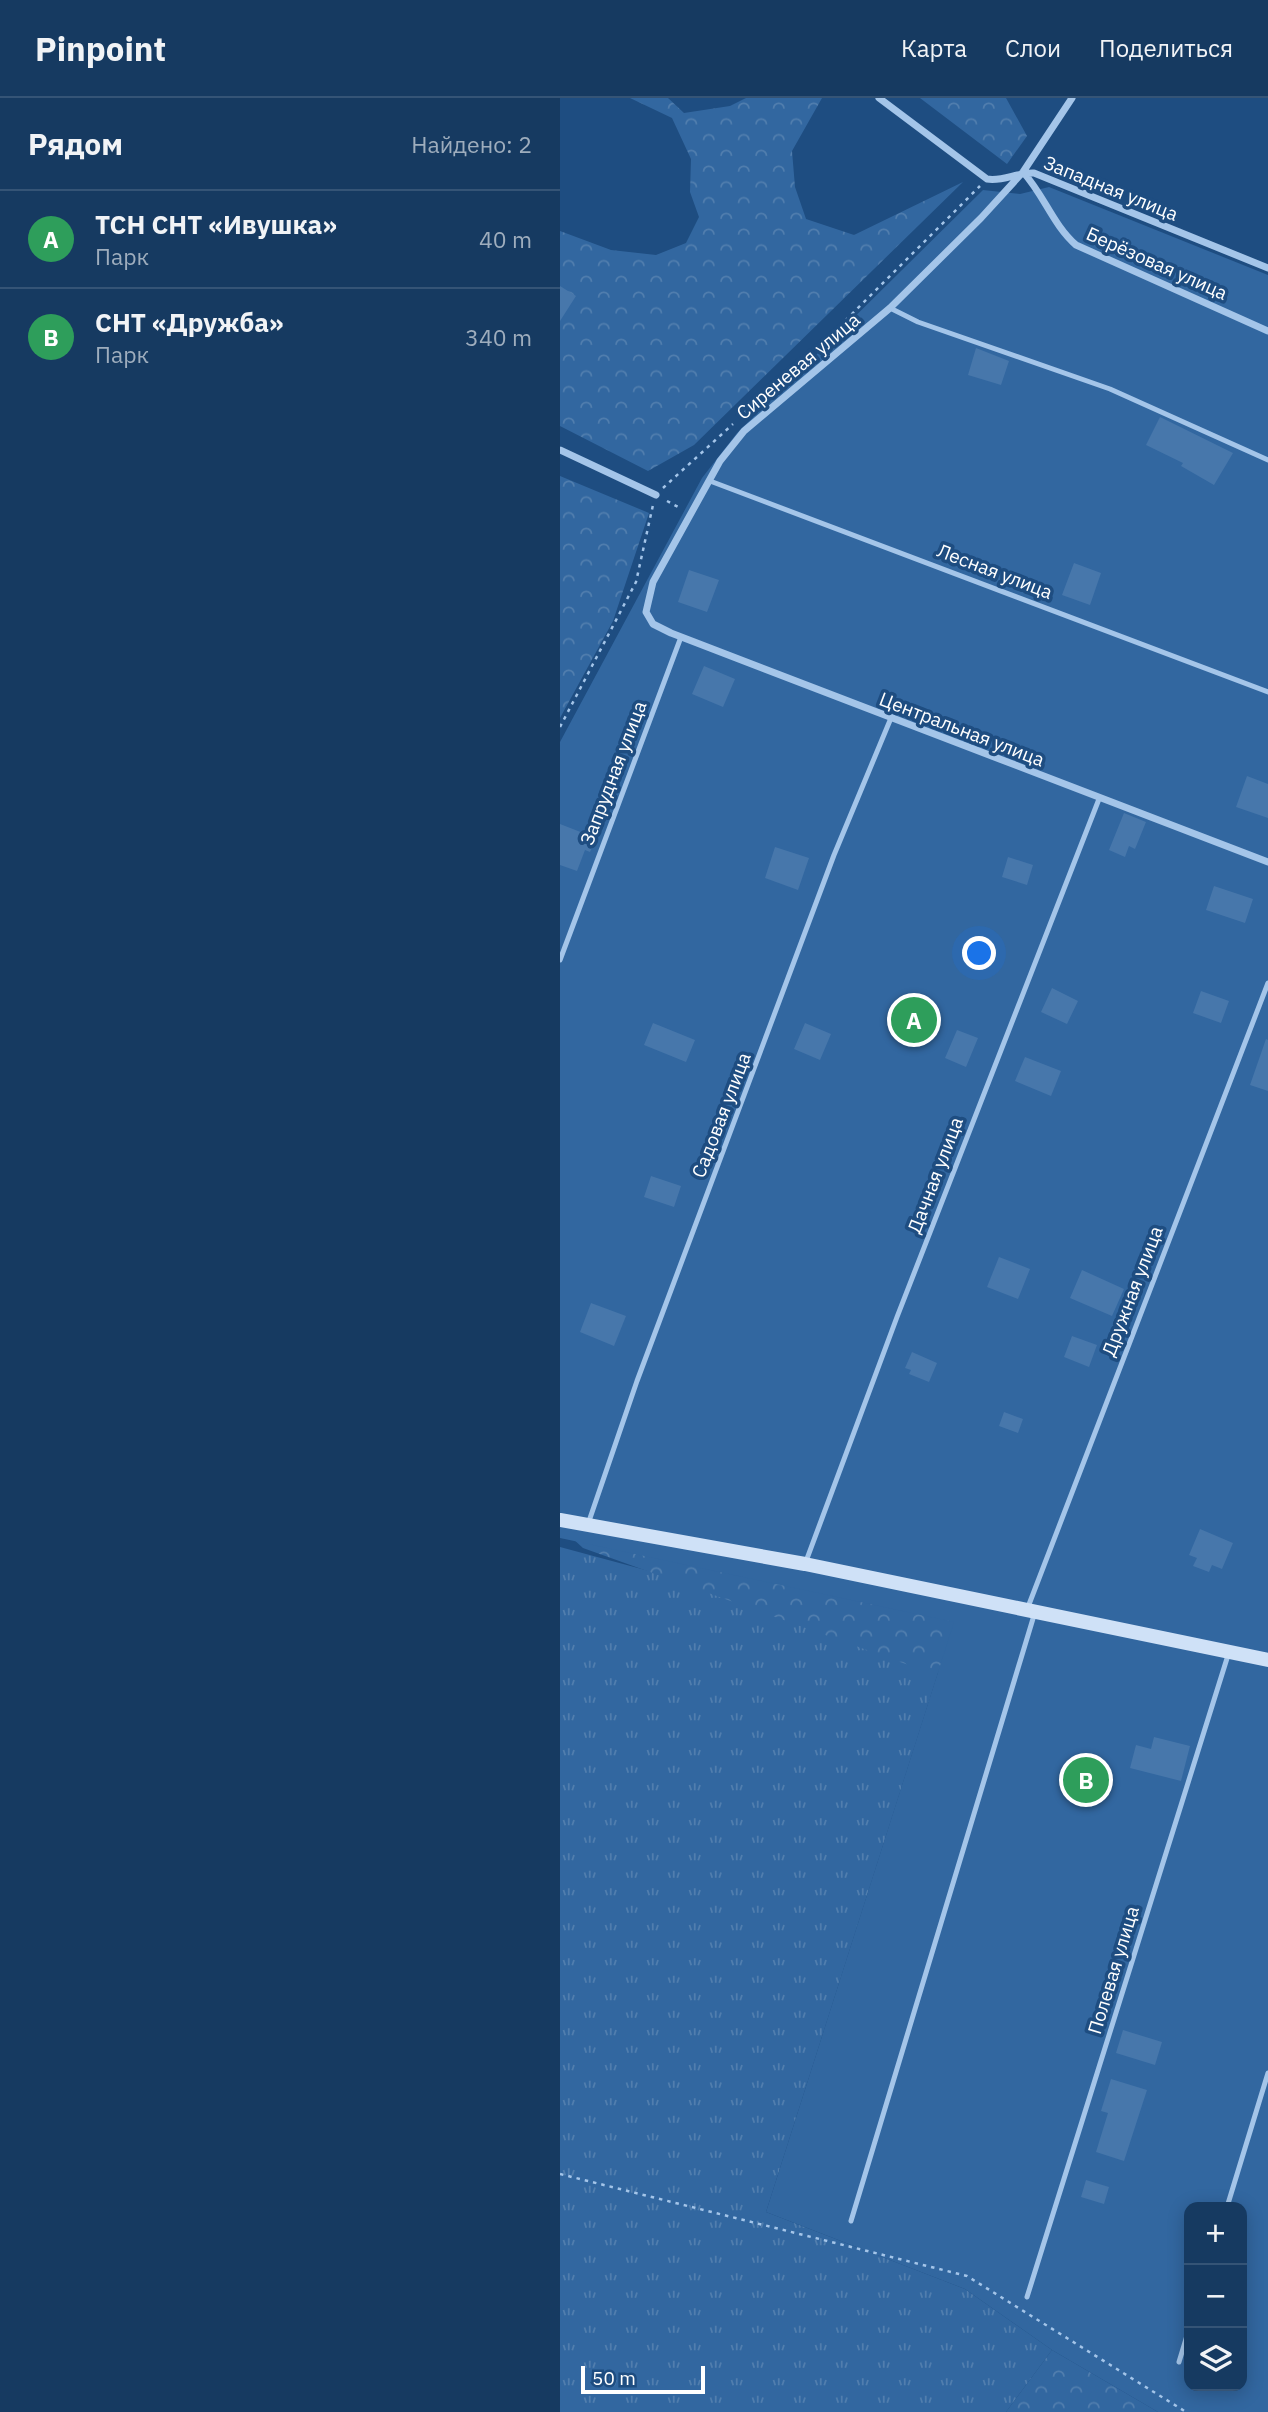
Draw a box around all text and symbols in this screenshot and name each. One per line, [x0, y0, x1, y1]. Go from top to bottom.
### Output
text: Pinpoint [35, 27, 166, 70]
text: Карта [901, 32, 967, 64]
text: Слои [1005, 32, 1061, 64]
text: Поделиться [1099, 32, 1233, 64]
text: Рядом [28, 124, 123, 163]
text: Найдено: 2 [411, 129, 532, 159]
street label: Западная улица [1040, 150, 1182, 226]
text: ТСН СНТ «Ивушка» [95, 207, 337, 241]
street label: Берёзовая улица [1083, 221, 1231, 305]
text: A [43, 224, 59, 254]
text: 40 m [479, 224, 532, 254]
text: Парк [95, 241, 149, 271]
text: СНТ «Дружба» [95, 305, 284, 339]
street label: Сиреневая улица [731, 307, 865, 425]
text: B [43, 322, 59, 352]
text: 340 m [465, 322, 532, 352]
text: Парк [95, 339, 149, 369]
street label: Лесная улица [934, 538, 1056, 604]
street label: Центральная улица [876, 686, 1048, 772]
street label: Запрудная улица [575, 698, 651, 848]
your location [962, 936, 996, 970]
pin: A [891, 994, 937, 1046]
street label: Садовая улица [686, 1049, 756, 1181]
street label: Дачная улица [902, 1114, 968, 1236]
street label: Дружная улица [1096, 1223, 1168, 1359]
pin: B [1063, 1754, 1109, 1806]
street label: Полевая улица [1082, 1903, 1144, 2037]
map controls [1184, 2202, 1247, 2391]
button: + [1184, 2202, 1247, 2265]
button: − [1184, 2265, 1247, 2328]
button: layers [1184, 2328, 1247, 2391]
scale bar [581, 2363, 705, 2395]
text: 50 m [592, 2366, 636, 2390]

